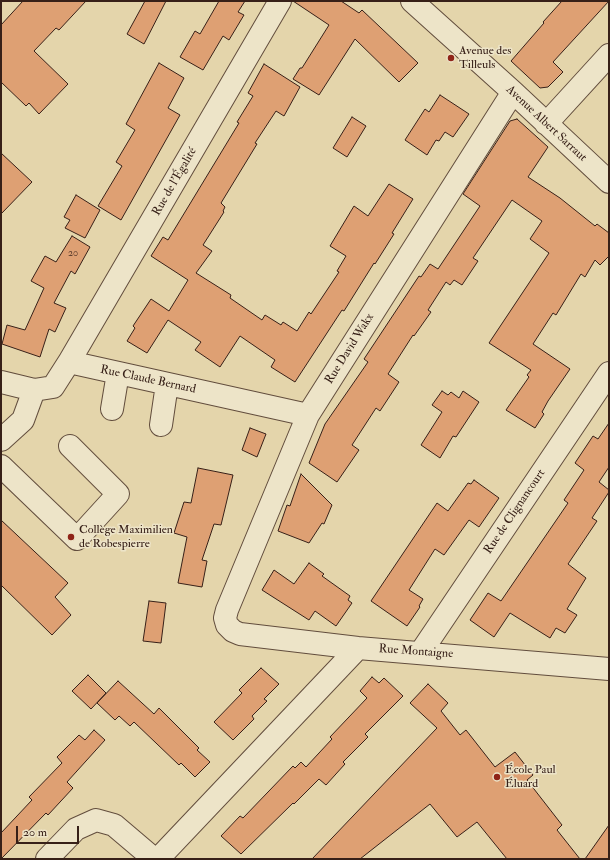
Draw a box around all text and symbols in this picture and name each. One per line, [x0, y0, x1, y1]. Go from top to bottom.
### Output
place label: Avenue des Tilleuls [459, 44, 511, 72]
marker: Avenue des Tilleuls [446, 53, 456, 63]
street label: Avenue Albert Sarraut [503, 83, 589, 165]
street label: Rue de l'Égalité [150, 145, 200, 219]
house number: 20 [68, 248, 78, 260]
street label: Rue David Wakx [323, 311, 377, 387]
street label: Rue Claude Bernard [99, 363, 197, 397]
street label: Rue de Clignancourt [481, 467, 549, 557]
place label: Collège Maximilien de Robespierre [79, 523, 173, 551]
marker: Collège Maximilien de Robespierre [66, 532, 76, 542]
street label: Rue Montaigne [378, 642, 454, 662]
place label: École Paul Éluard [505, 763, 556, 791]
marker: École Paul Éluard [492, 772, 502, 782]
scale bar [18, 818, 81, 844]
text: 20 m [23, 825, 47, 840]

